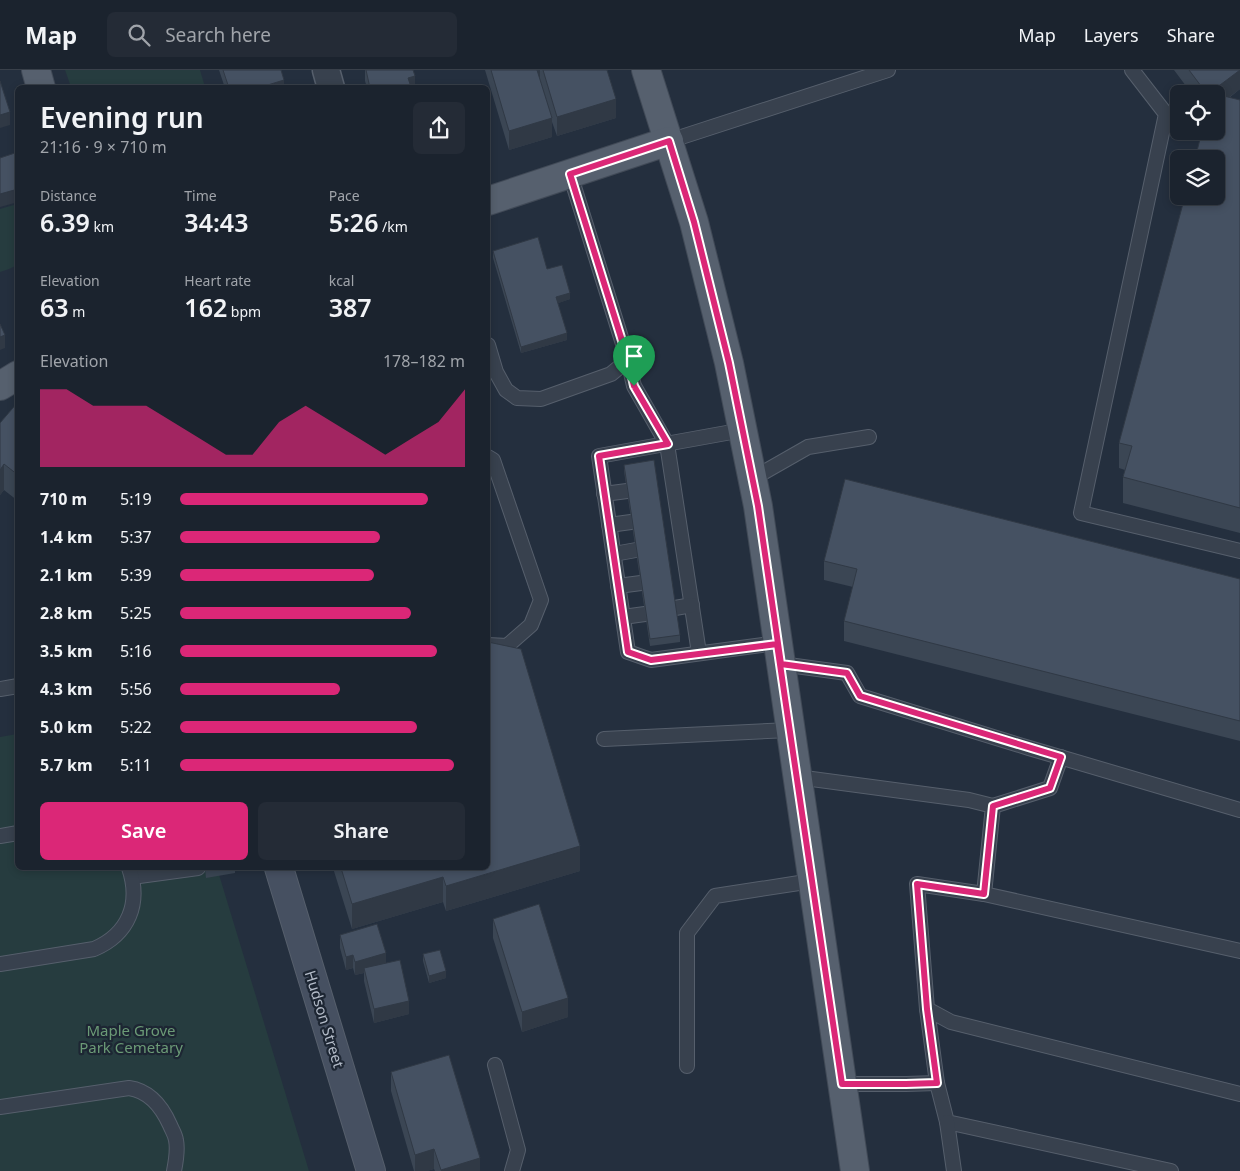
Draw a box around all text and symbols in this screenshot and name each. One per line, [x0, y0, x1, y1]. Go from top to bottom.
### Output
search box [107, 12, 457, 57]
text: Map [25, 18, 77, 51]
icon: search [125, 21, 153, 49]
text: Search here [165, 22, 271, 48]
text: Map [1018, 23, 1056, 47]
text: Layers [1084, 23, 1139, 47]
text: Share [1167, 23, 1215, 47]
map controls [1170, 85, 1225, 205]
button: locate [1170, 85, 1225, 140]
text: Evening run [40, 98, 204, 136]
button: share [413, 102, 465, 154]
text: 21:16 · 9 × 710 m [40, 136, 167, 158]
button: layers [1170, 150, 1225, 205]
text: Distance [40, 186, 97, 205]
text: Time [184, 186, 217, 205]
text: Pace [329, 186, 360, 205]
text: 6.39 [40, 205, 90, 239]
text: 34:43 [184, 205, 248, 239]
text: 5:26 [329, 205, 378, 239]
text: km [90, 217, 114, 236]
text: /km [378, 217, 408, 236]
text: Elevation [40, 271, 100, 290]
text: Heart rate [184, 271, 251, 290]
text: kcal [329, 271, 354, 290]
text: 63 [40, 290, 69, 324]
text: 162 [184, 290, 227, 324]
text: 387 [329, 290, 372, 324]
text: m [69, 302, 85, 321]
text: bpm [227, 302, 261, 321]
pin [613, 335, 655, 386]
icon: arrive [620, 342, 648, 370]
text: Elevation [40, 350, 108, 372]
text: 178–182 m [383, 350, 465, 372]
text: 710 m [40, 488, 87, 510]
text: 5:19 [120, 488, 152, 510]
text: 1.4 km [40, 526, 92, 548]
text: 5:37 [120, 526, 152, 548]
text: 2.1 km [40, 564, 92, 586]
text: 5:39 [120, 564, 152, 586]
text: 2.8 km [40, 602, 92, 624]
text: 5:25 [120, 602, 152, 624]
text: 3.5 km [40, 640, 92, 662]
text: 5:16 [120, 640, 152, 662]
text: 4.3 km [40, 678, 92, 700]
text: 5:56 [120, 678, 152, 700]
text: 5.0 km [40, 716, 92, 738]
text: 5:22 [120, 716, 152, 738]
text: 5.7 km [40, 754, 92, 776]
text: 5:11 [120, 754, 152, 776]
button: Save [40, 802, 248, 860]
button: Share [258, 802, 465, 860]
street label: Hudson Street [301, 968, 349, 1071]
park label: Maple Grove Park Cemetary [79, 1020, 183, 1057]

